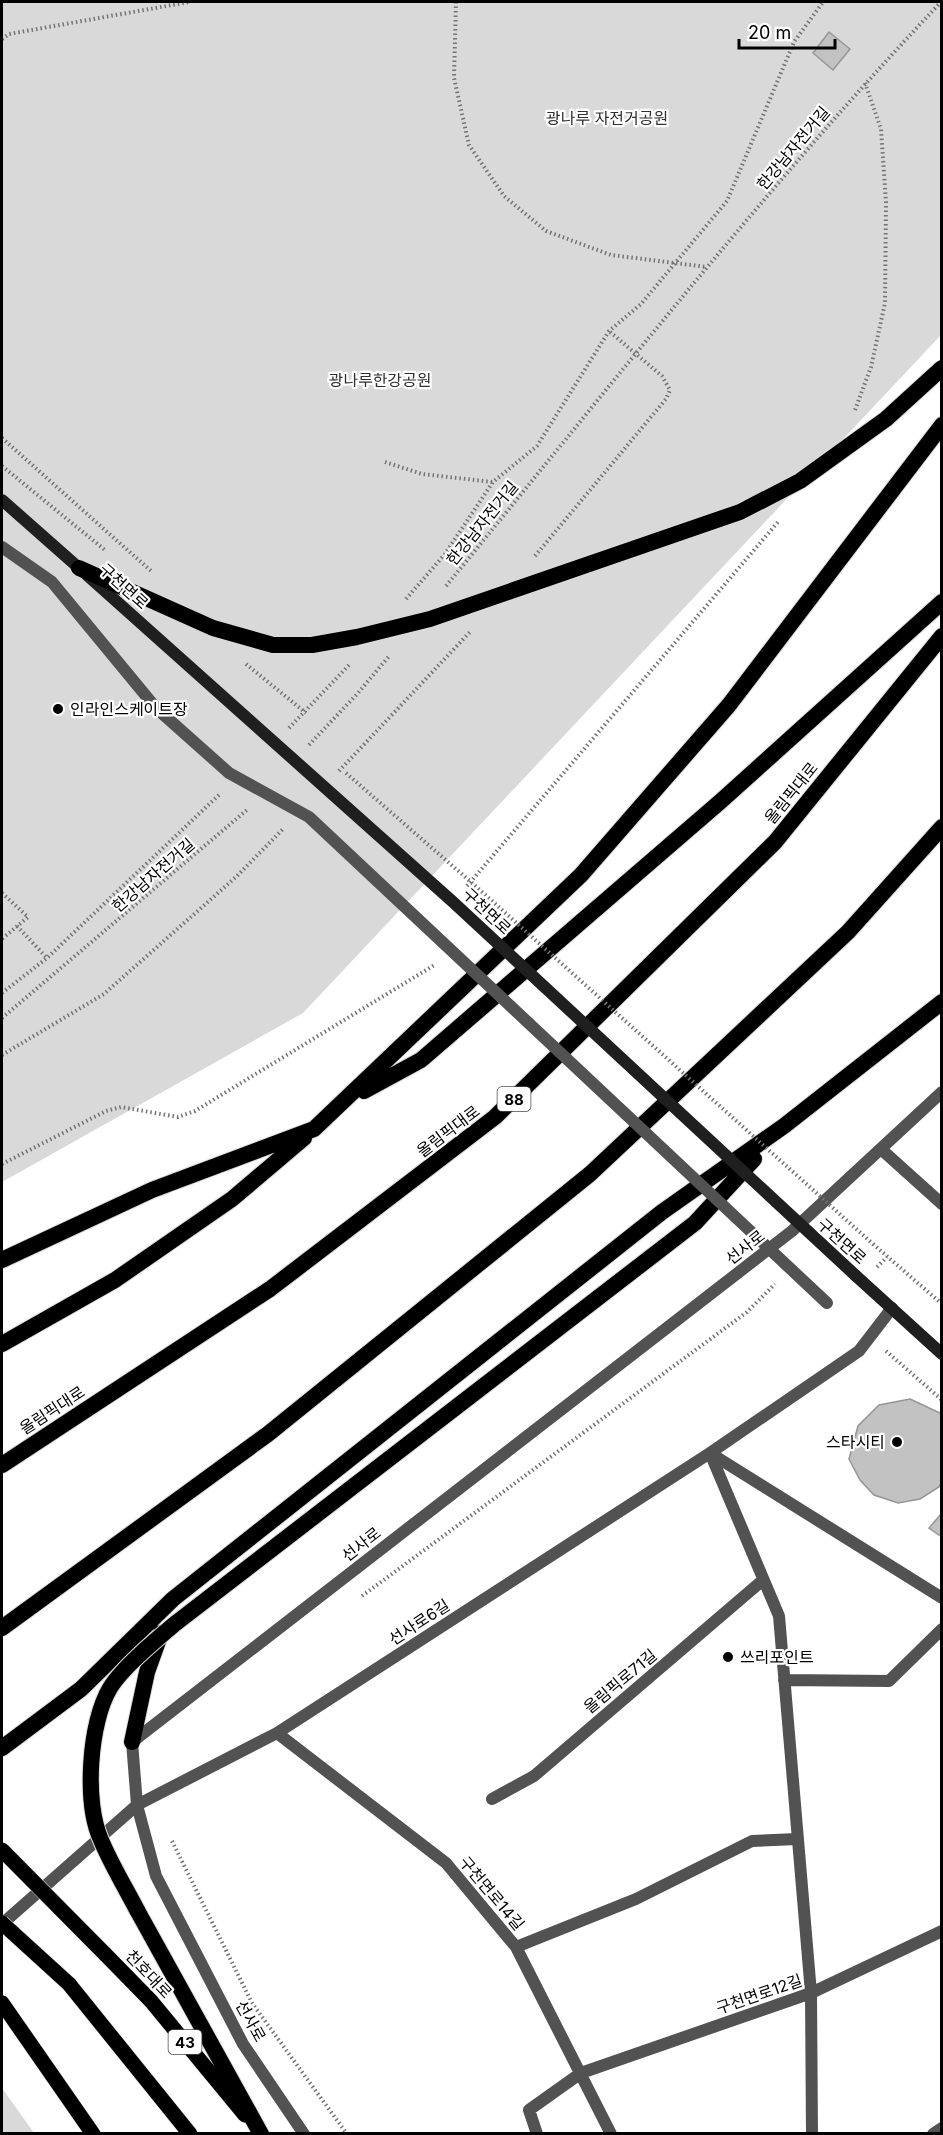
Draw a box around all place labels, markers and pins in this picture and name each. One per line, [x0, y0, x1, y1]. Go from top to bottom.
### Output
place label: 인라인스케이트장 [70, 699, 188, 719]
marker: 인라인스케이트장 [51, 702, 65, 716]
place label: 스타시티 [826, 1432, 885, 1452]
marker: 스타시티 [890, 1435, 904, 1449]
place label: 쓰리포인트 [740, 1647, 814, 1667]
marker: 쓰리포인트 [721, 1650, 735, 1664]

